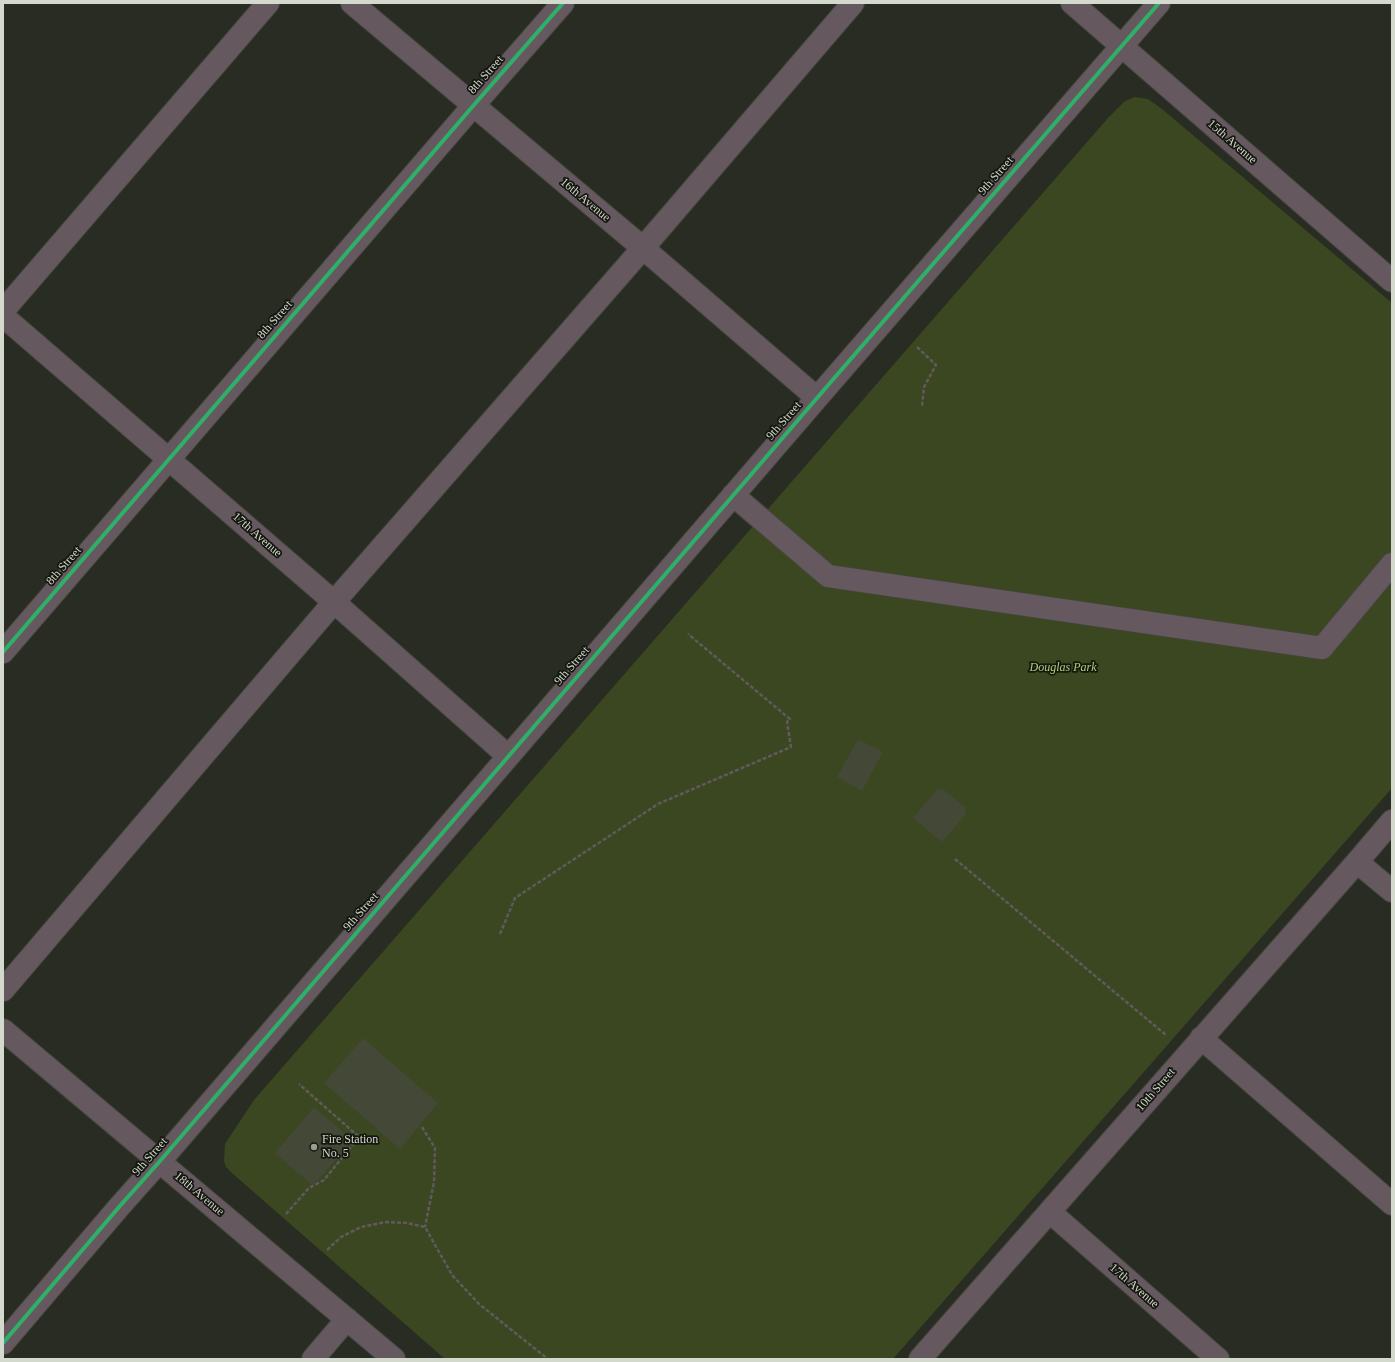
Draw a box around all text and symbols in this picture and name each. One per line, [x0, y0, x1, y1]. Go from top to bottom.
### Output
street label: 8th Street [465, 53, 507, 97]
street label: 15th Avenue [1204, 117, 1260, 167]
street label: 9th Street [975, 154, 1017, 198]
street label: 16th Avenue [557, 175, 613, 225]
street label: 8th Street [254, 298, 296, 342]
street label: 9th Street [763, 399, 805, 443]
street label: 17th Avenue [229, 510, 285, 560]
street label: 8th Street [43, 544, 85, 588]
street label: 9th Street [551, 644, 593, 688]
park label: Douglas Park [1030, 661, 1096, 675]
street label: 9th Street [340, 890, 382, 934]
street label: 10th Street [1133, 1066, 1179, 1114]
place label: Fire Station No. 5 [322, 1133, 378, 1161]
street label: 9th Street [129, 1135, 171, 1179]
marker: Fire Station No. 5 [309, 1142, 319, 1152]
street label: 18th Avenue [171, 1169, 227, 1219]
street label: 17th Avenue [1106, 1261, 1162, 1311]

